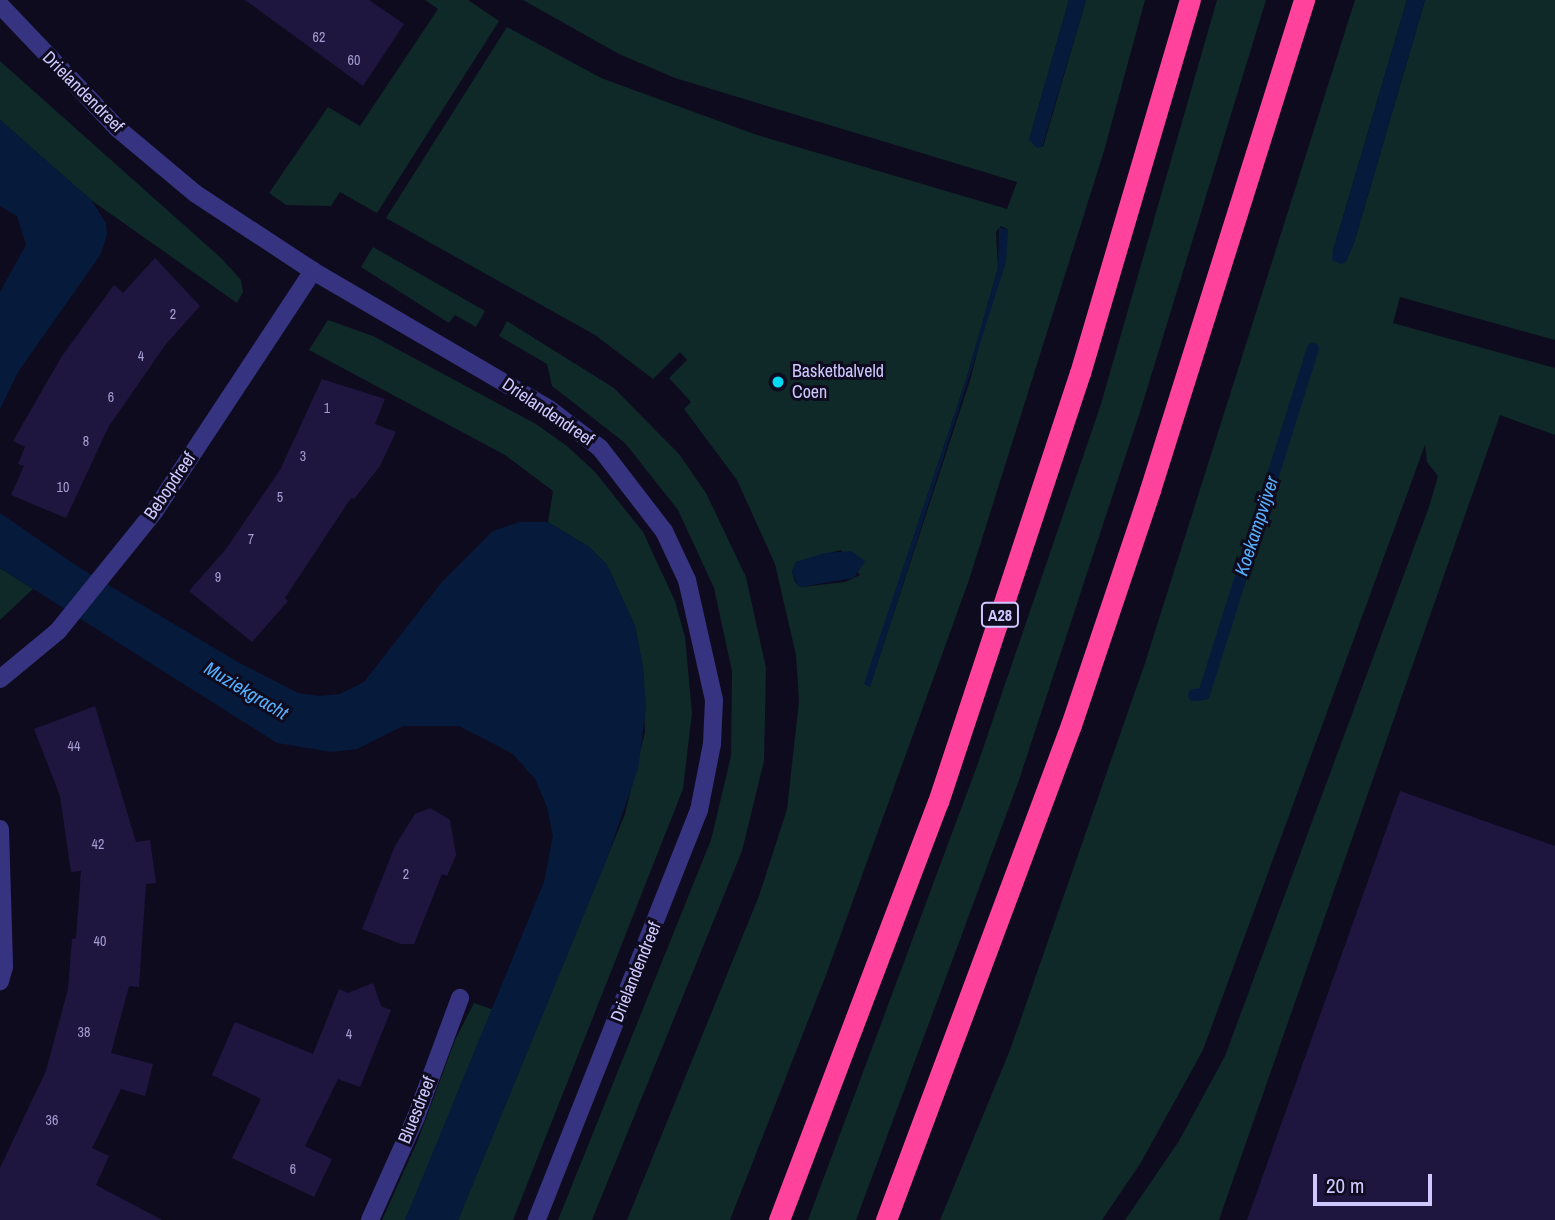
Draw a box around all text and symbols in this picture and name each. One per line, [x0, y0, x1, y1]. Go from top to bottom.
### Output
house number: 62 [313, 29, 325, 45]
street label: Drielandendreef [38, 47, 128, 137]
house number: 60 [348, 52, 360, 68]
house number: 2 [170, 306, 176, 322]
house number: 4 [138, 348, 144, 364]
place label: Basketbalveld Coen [792, 361, 884, 404]
street label: Drielandendreef [498, 373, 598, 451]
marker: Basketbalveld Coen [770, 374, 786, 390]
house number: 6 [108, 389, 114, 405]
house number: 1 [324, 400, 330, 416]
house number: 8 [83, 433, 89, 449]
street label: Bebopdreef [140, 448, 200, 524]
house number: 3 [300, 448, 306, 464]
water label: Koekampvijver [1230, 473, 1284, 579]
house number: 10 [57, 479, 69, 495]
house number: 5 [277, 489, 283, 505]
house number: 7 [248, 531, 254, 547]
house number: 9 [215, 569, 221, 585]
road number: A28 [981, 602, 1019, 628]
water label: Muziekgracht [200, 657, 292, 725]
house number: 44 [68, 738, 80, 754]
house number: 42 [92, 836, 104, 852]
house number: 2 [403, 866, 409, 882]
street label: Drielandendreef [606, 919, 666, 1025]
house number: 40 [94, 933, 106, 949]
house number: 38 [78, 1024, 90, 1040]
house number: 4 [346, 1026, 352, 1042]
street label: Bluesdreef [394, 1073, 440, 1147]
house number: 36 [46, 1112, 58, 1128]
scale bar [1317, 1160, 1436, 1204]
house number: 6 [290, 1161, 296, 1177]
text: 20 m [1326, 1171, 1364, 1200]

